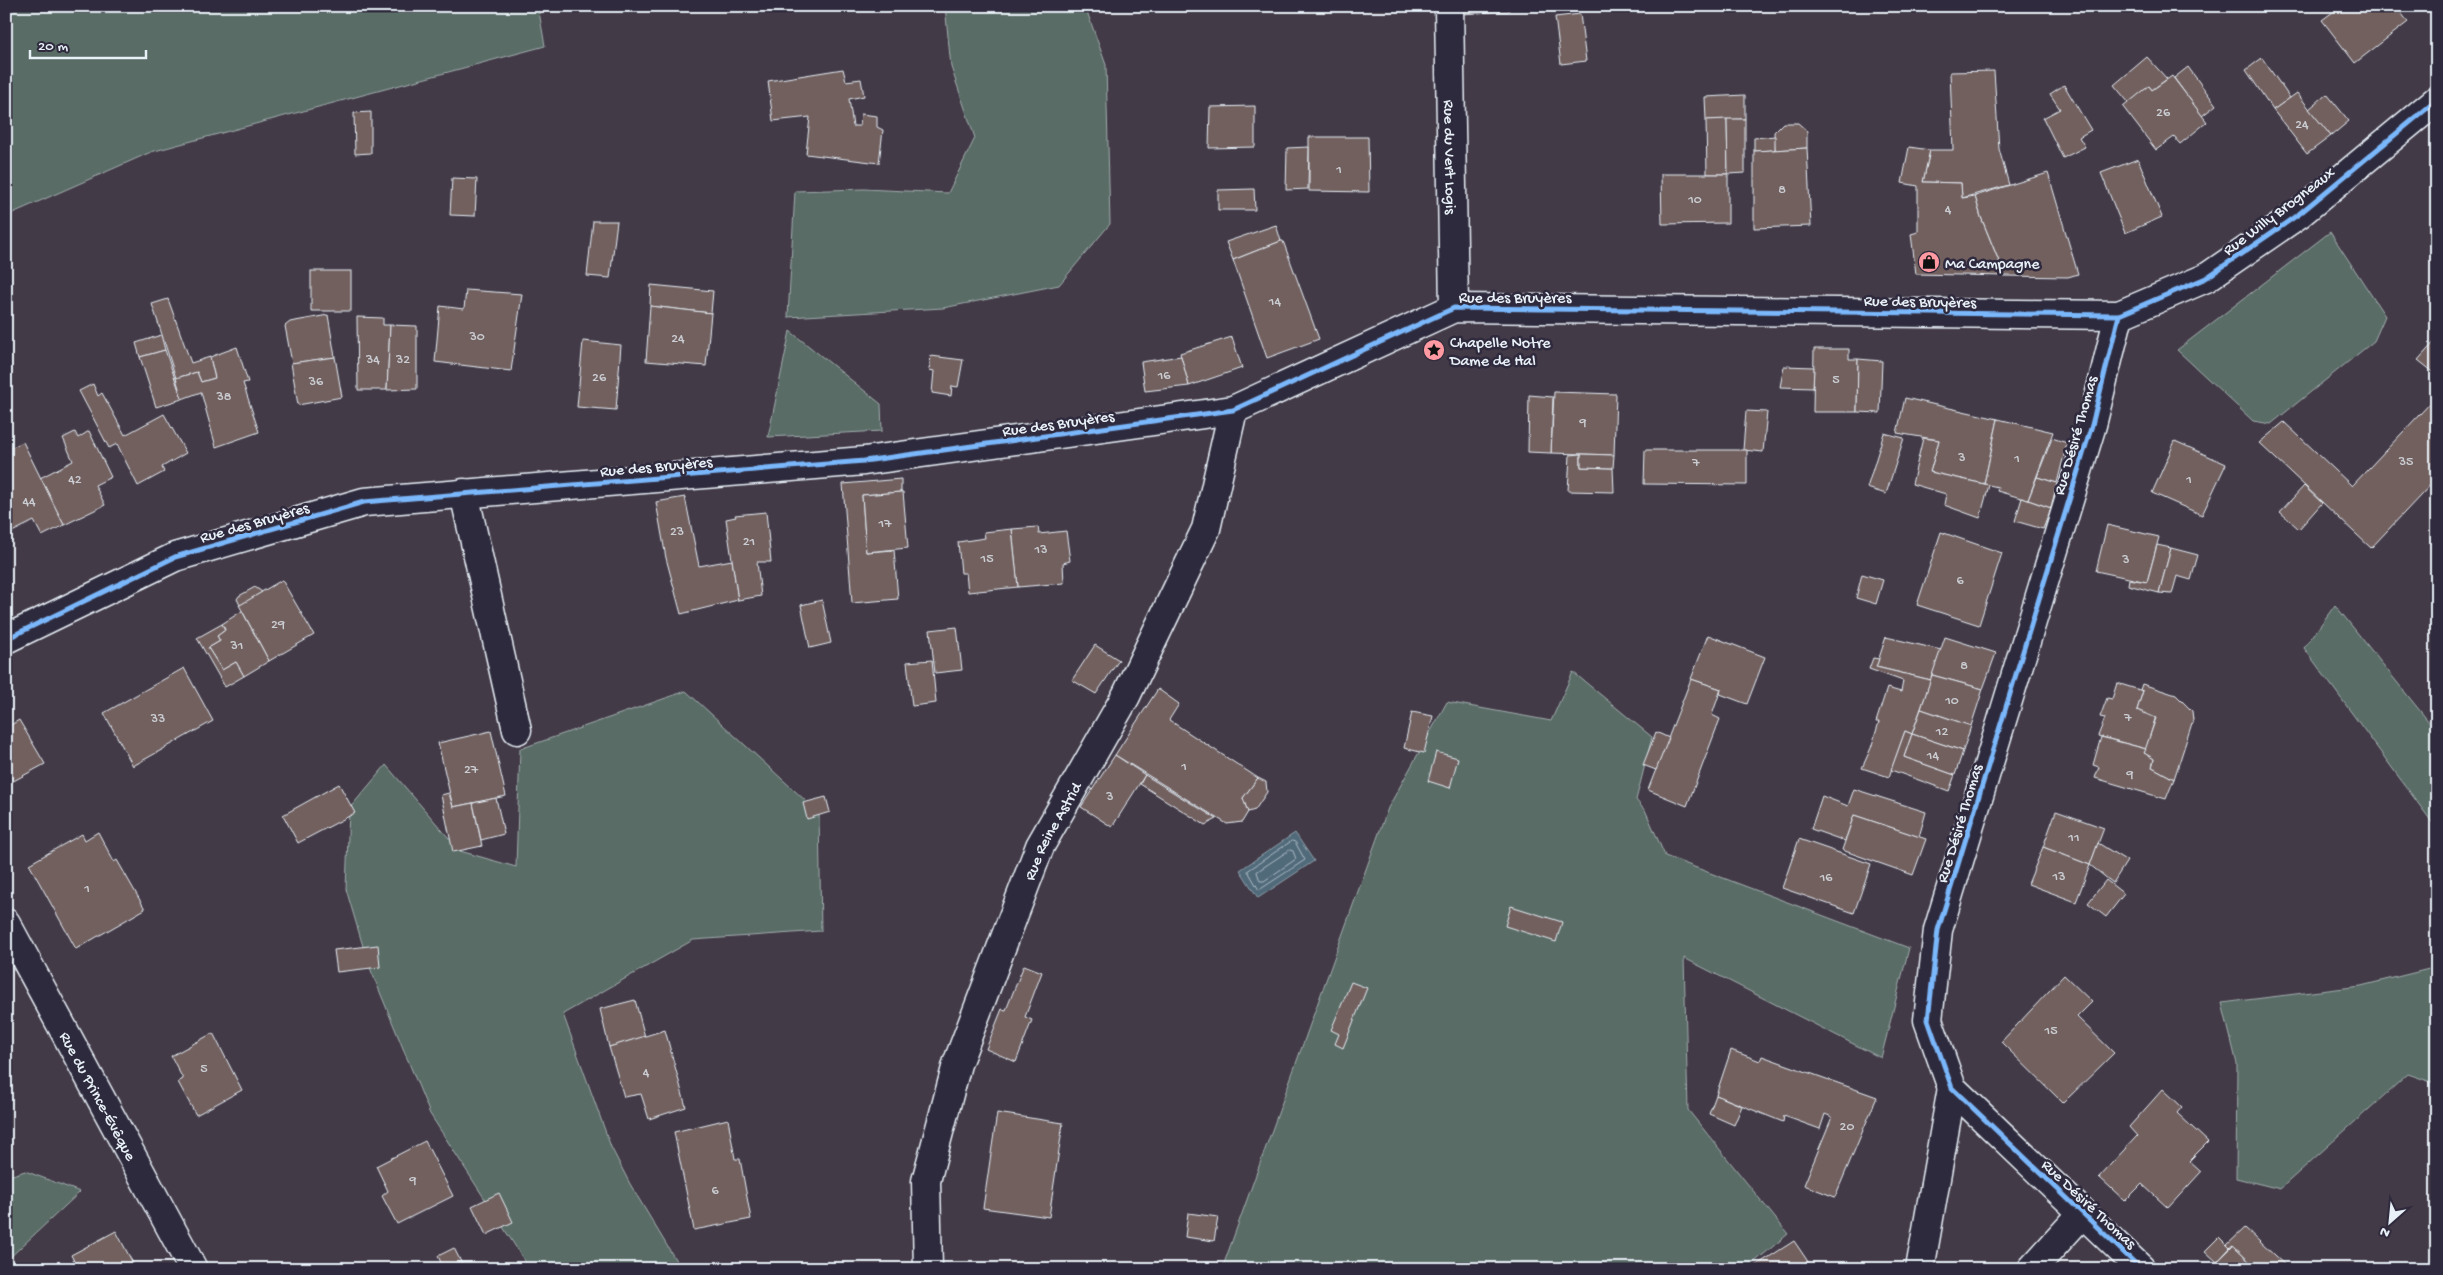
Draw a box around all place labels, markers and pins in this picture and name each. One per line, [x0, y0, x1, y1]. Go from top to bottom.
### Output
shop icon: Ma Campagne [1917, 250, 1941, 274]
place label: Ma Campagne [1945, 256, 2040, 275]
place label: Chapelle Notre Dame de Hal [1449, 335, 1551, 372]
place icon: Chapelle Notre Dame de Hal [1422, 338, 1446, 362]

